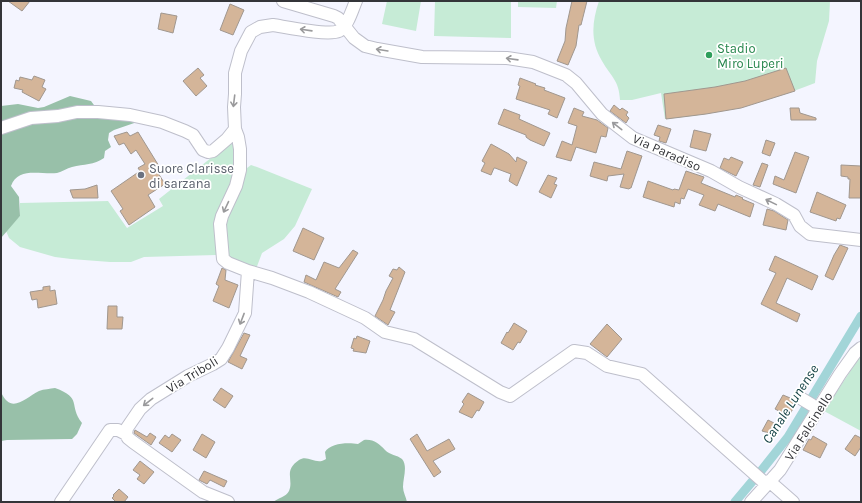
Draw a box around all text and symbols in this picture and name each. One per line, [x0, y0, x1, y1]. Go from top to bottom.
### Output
one-way arrow [300, 26, 313, 34]
place label: Stadio Miro Luperi [717, 41, 784, 71]
one-way arrow [376, 46, 389, 54]
marker: Stadio Miro Luperi [704, 50, 714, 60]
one-way arrow [506, 55, 519, 63]
one-way arrow [231, 94, 238, 107]
one-way arrow [612, 122, 623, 131]
street label: Via Paradiso [630, 131, 703, 174]
place label: Suore Clarisse di sarzana [149, 161, 234, 191]
marker: Suore Clarisse di sarzana [136, 170, 146, 180]
one-way arrow [765, 198, 777, 205]
one-way arrow [222, 200, 229, 212]
one-way arrow [238, 312, 246, 324]
street label: Via Triboli [164, 353, 221, 396]
water label: Canale Lunense [759, 361, 823, 447]
street label: Via Falcinello [781, 389, 836, 463]
one-way arrow [143, 398, 154, 406]

